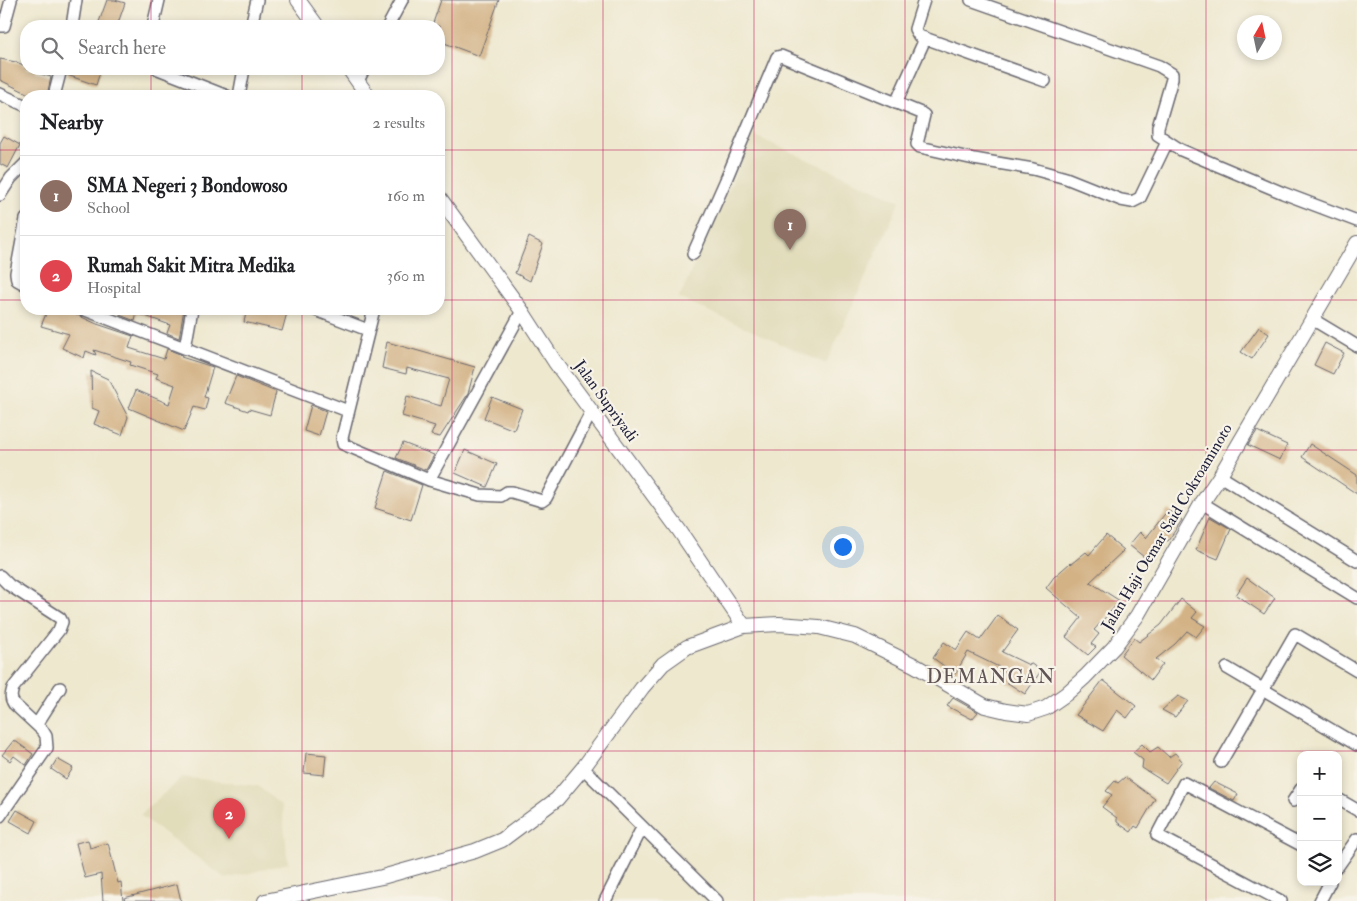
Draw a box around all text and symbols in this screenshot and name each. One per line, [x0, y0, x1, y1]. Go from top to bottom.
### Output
north arrow [1237, 15, 1282, 60]
search box [20, 20, 445, 75]
icon: search [38, 34, 66, 62]
text: Search here [78, 36, 166, 60]
text: Nearby [40, 109, 103, 136]
text: 2 results [372, 113, 425, 133]
text: SMA Negeri 3 Bondowoso [87, 174, 287, 198]
text: 1 [53, 186, 59, 206]
text: 160 m [387, 186, 425, 206]
text: School [87, 198, 130, 218]
pin: 1 [774, 209, 806, 250]
text: Rumah Sakit Mitra Medika [87, 254, 295, 278]
text: 2 [52, 266, 60, 286]
text: 360 m [387, 266, 425, 286]
text: Hospital [87, 278, 141, 298]
street label: Jalan Supriyadi [568, 355, 642, 446]
street label: Jalan Haji Oemar Said Cokroaminoto [1097, 420, 1238, 635]
your location [830, 534, 856, 560]
district label: DEMANGAN [926, 665, 1056, 689]
map controls [1297, 751, 1342, 886]
button: + [1297, 751, 1342, 796]
button: − [1297, 796, 1342, 841]
pin: 2 [213, 798, 245, 839]
button: layers [1297, 841, 1342, 886]

